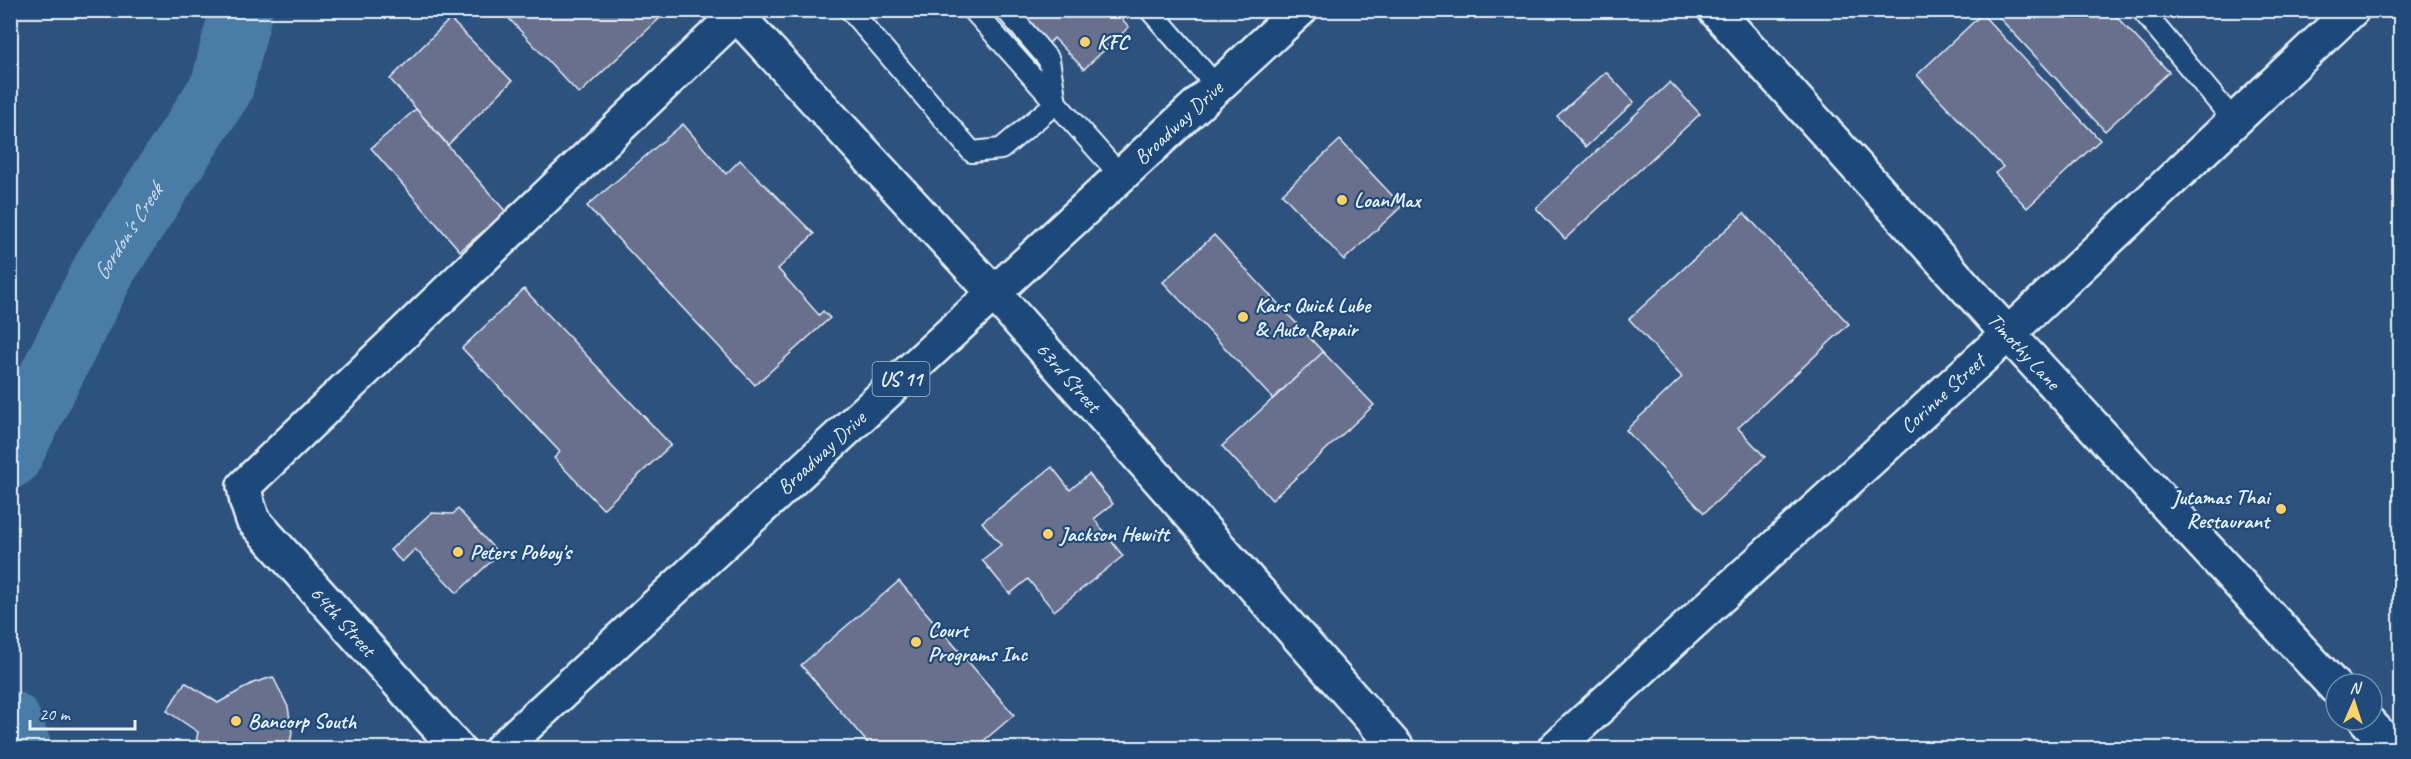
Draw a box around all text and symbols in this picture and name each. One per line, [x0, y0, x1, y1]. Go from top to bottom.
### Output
place label: KFC [1097, 29, 1131, 55]
marker: KFC [1078, 35, 1092, 49]
street label: Broadway Drive [1128, 74, 1229, 170]
water label: Gordon's Creek [87, 176, 171, 285]
place label: LoanMax [1354, 187, 1422, 213]
marker: LoanMax [1335, 193, 1349, 207]
place label: Kars Quick Lube & Auto Repair [1255, 292, 1372, 342]
street label: Timothy Lane [1982, 307, 2067, 396]
marker: Kars Quick Lube & Auto Repair [1236, 310, 1250, 324]
street label: 63rd Street [1031, 337, 1108, 419]
street label: Corinne Street [1895, 347, 1992, 439]
road number: US 11 [872, 362, 930, 396]
street label: Broadway Drive [772, 404, 872, 500]
place label: Jutamas Thai Restaurant [2170, 484, 2272, 534]
marker: Jutamas Thai Restaurant [2274, 502, 2288, 516]
place label: Jackson Hewitt [1058, 521, 1171, 547]
marker: Jackson Hewitt [1041, 527, 1055, 541]
place label: Peters Poboy's [470, 539, 574, 566]
marker: Peters Poboy's [451, 545, 465, 559]
street label: 64th Street [305, 580, 383, 663]
place label: Court Programs Inc [928, 617, 1028, 667]
marker: Court Programs Inc [909, 635, 923, 649]
north arrow [2324, 672, 2384, 732]
text: N [2349, 678, 2363, 698]
scale bar [30, 693, 135, 731]
text: 20 m [39, 703, 72, 725]
place label: Bancorp South [248, 708, 357, 734]
marker: Bancorp South [229, 714, 243, 728]

